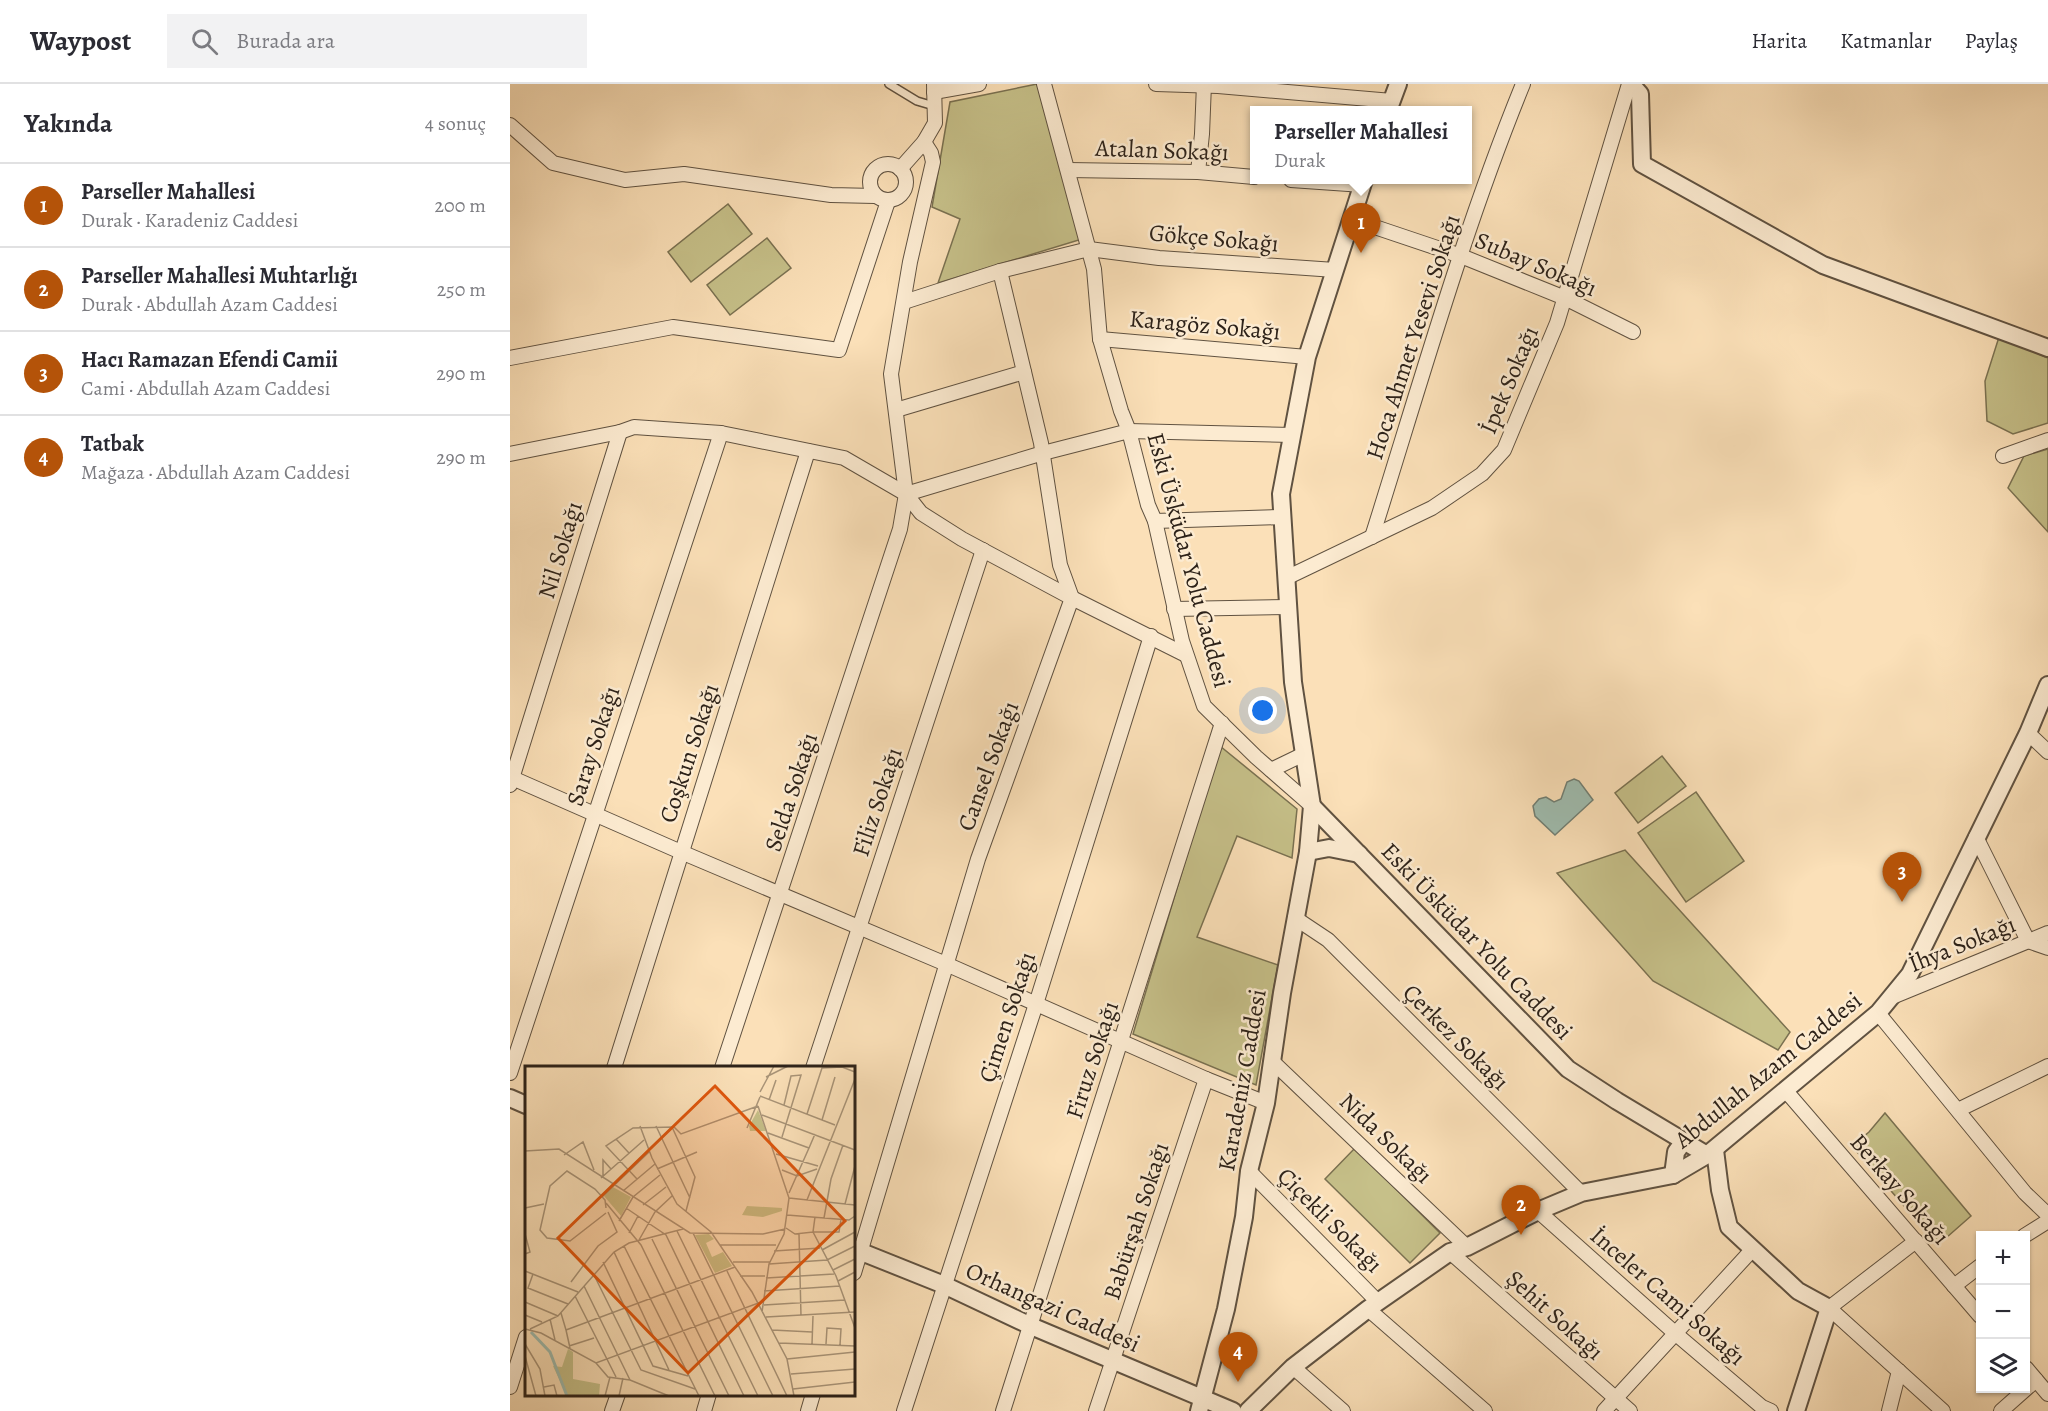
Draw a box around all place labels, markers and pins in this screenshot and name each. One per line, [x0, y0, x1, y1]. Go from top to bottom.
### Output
pin: 1 [1342, 204, 1380, 253]
pin: 3 [1882, 852, 1922, 902]
pin: 2 [1502, 1186, 1540, 1235]
pin: 4 [1218, 1332, 1258, 1382]

